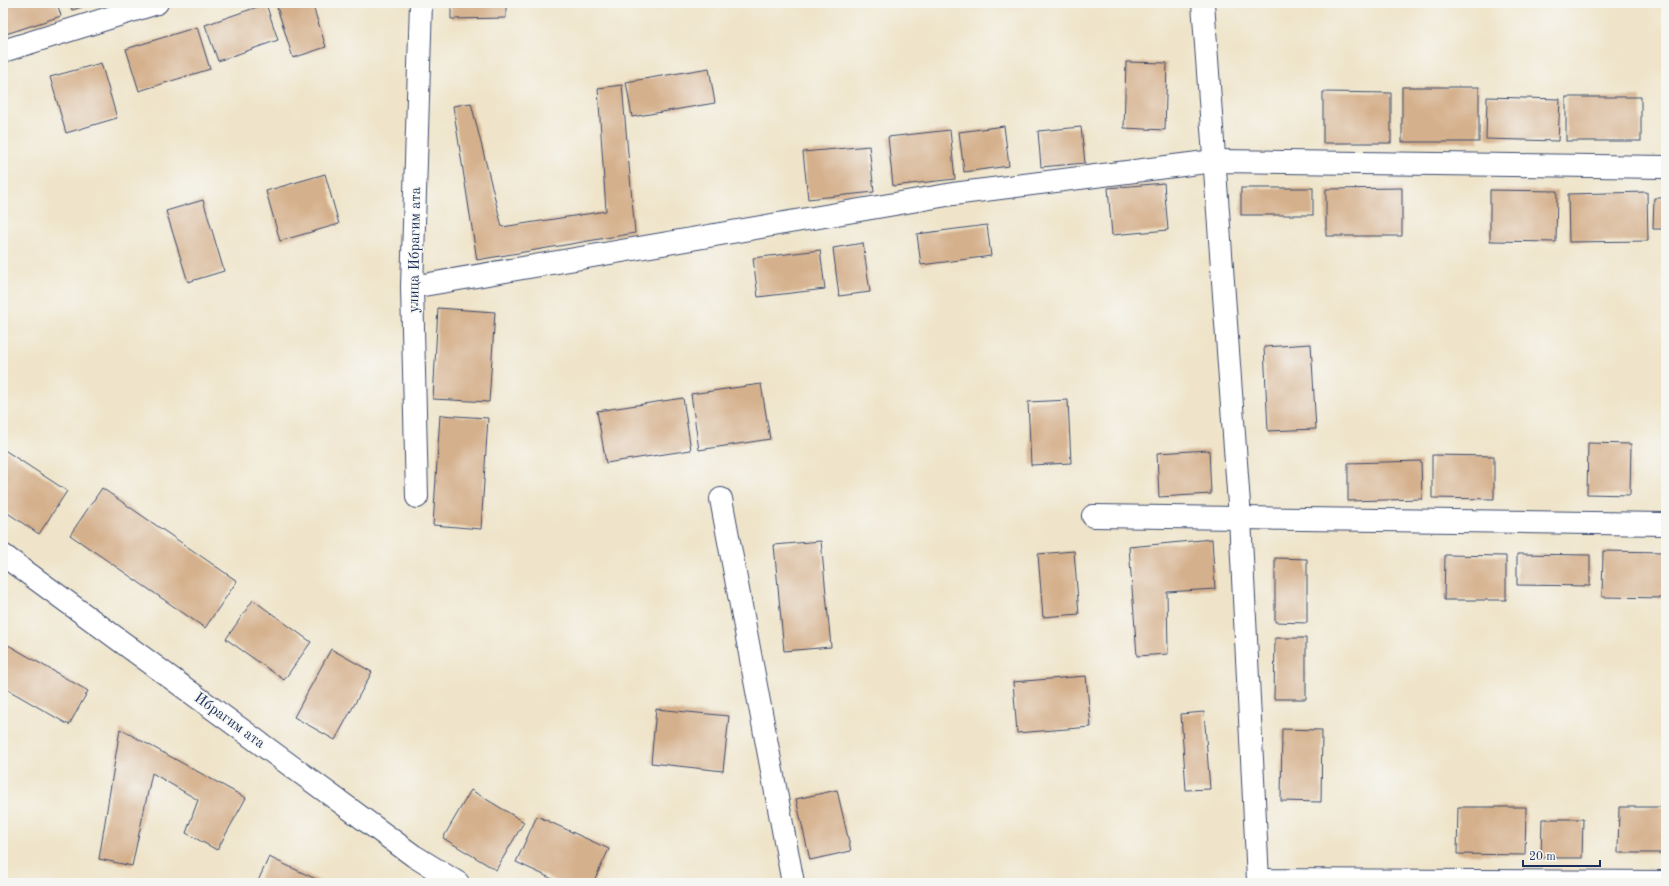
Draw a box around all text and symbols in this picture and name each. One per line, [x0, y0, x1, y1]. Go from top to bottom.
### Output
street label: улица Ибрагим ата [407, 186, 424, 313]
street label: Ибрагим ата [191, 691, 268, 752]
scale bar [1523, 842, 1600, 868]
text: 20 m [1529, 851, 1556, 863]

